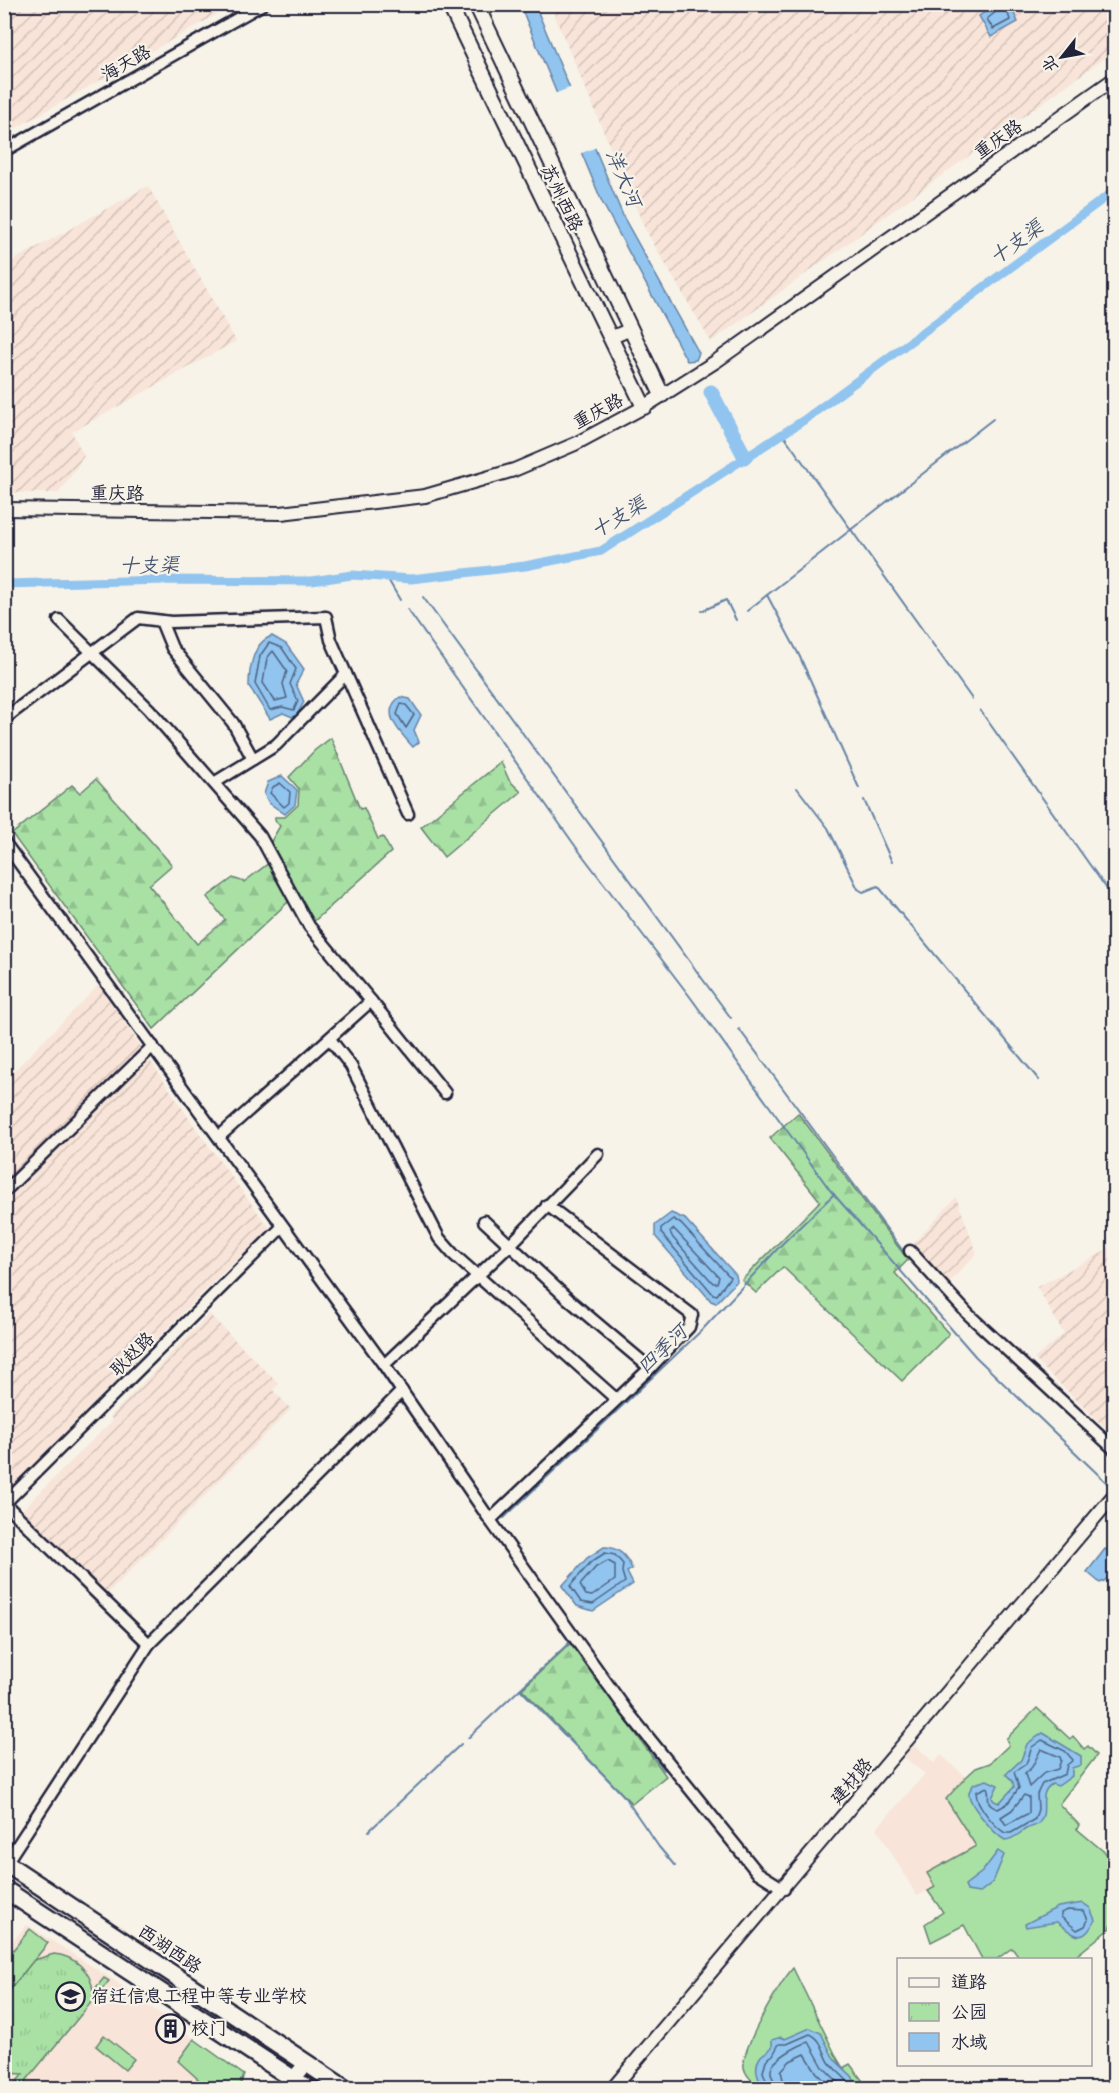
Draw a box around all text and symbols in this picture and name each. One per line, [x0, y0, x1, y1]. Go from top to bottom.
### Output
north arrow [1032, 27, 1092, 87]
street label: 海天路 [97, 39, 155, 87]
text: 北 [1036, 52, 1063, 77]
street label: 重庆路 [969, 114, 1027, 164]
water label: 洋大河 [600, 145, 649, 213]
street label: 苏州西路 [535, 160, 589, 236]
water label: 十支渠 [984, 213, 1050, 270]
street label: 重庆路 [569, 388, 627, 434]
street label: 重庆路 [90, 481, 144, 505]
water label: 十支渠 [586, 489, 652, 544]
water label: 十支渠 [119, 551, 181, 579]
water label: 四季河 [631, 1317, 695, 1379]
street label: 耿赵路 [104, 1326, 160, 1382]
street label: 建材路 [824, 1753, 878, 1809]
street label: 西湖西路 [133, 1919, 207, 1979]
legend [897, 1958, 1092, 2066]
text: 道路 [951, 1970, 987, 1994]
school or university icon: 宿迁信息工程中等专业学校 [54, 1980, 86, 2012]
place label: 宿迁信息工程中等专业学校 [91, 1984, 307, 2008]
text: 公园 [951, 2000, 987, 2024]
building icon: 校门 [154, 2012, 186, 2044]
place label: 校门 [191, 2016, 227, 2040]
text: 水域 [951, 2030, 987, 2054]

